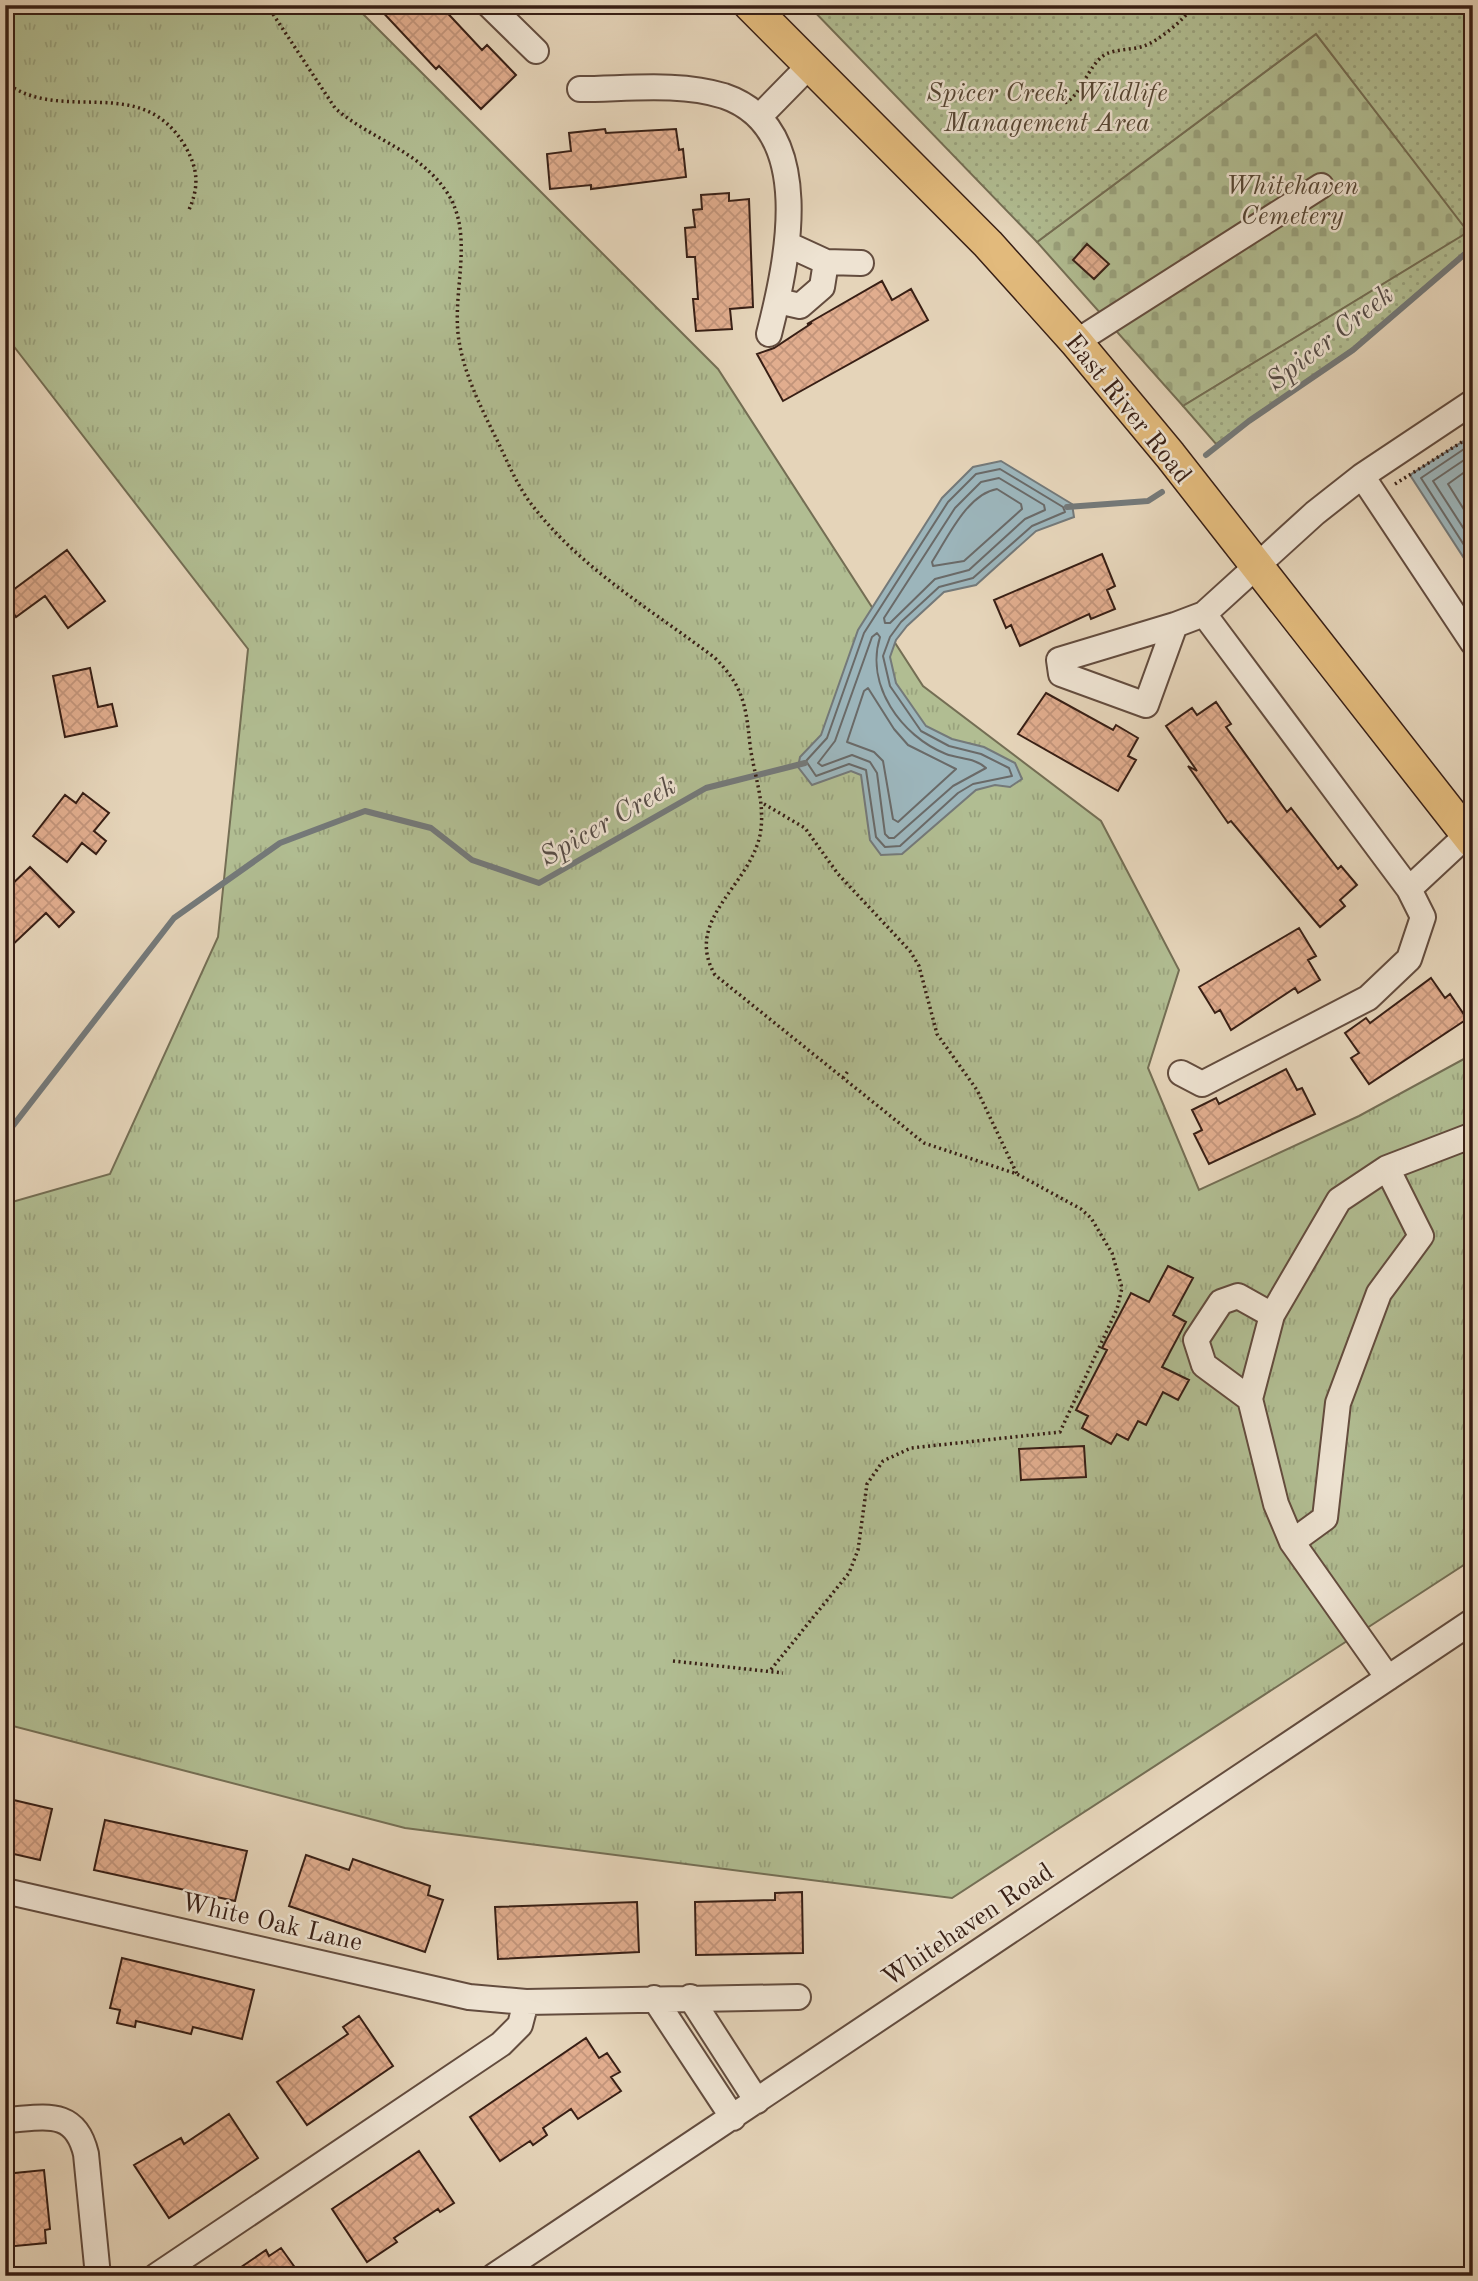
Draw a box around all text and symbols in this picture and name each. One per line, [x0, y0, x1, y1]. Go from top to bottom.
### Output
park label: Spicer Creek Wildlife Management Area [926, 81, 1168, 137]
park label: Whitehaven Cemetery [1225, 174, 1359, 230]
water label: Spicer Creek [1262, 281, 1400, 397]
street label: East River Road [1059, 329, 1196, 489]
water label: Spicer Creek [535, 772, 682, 873]
street label: Whitehaven Road [878, 1859, 1058, 1992]
street label: White Oak Lane [178, 1889, 365, 1956]

